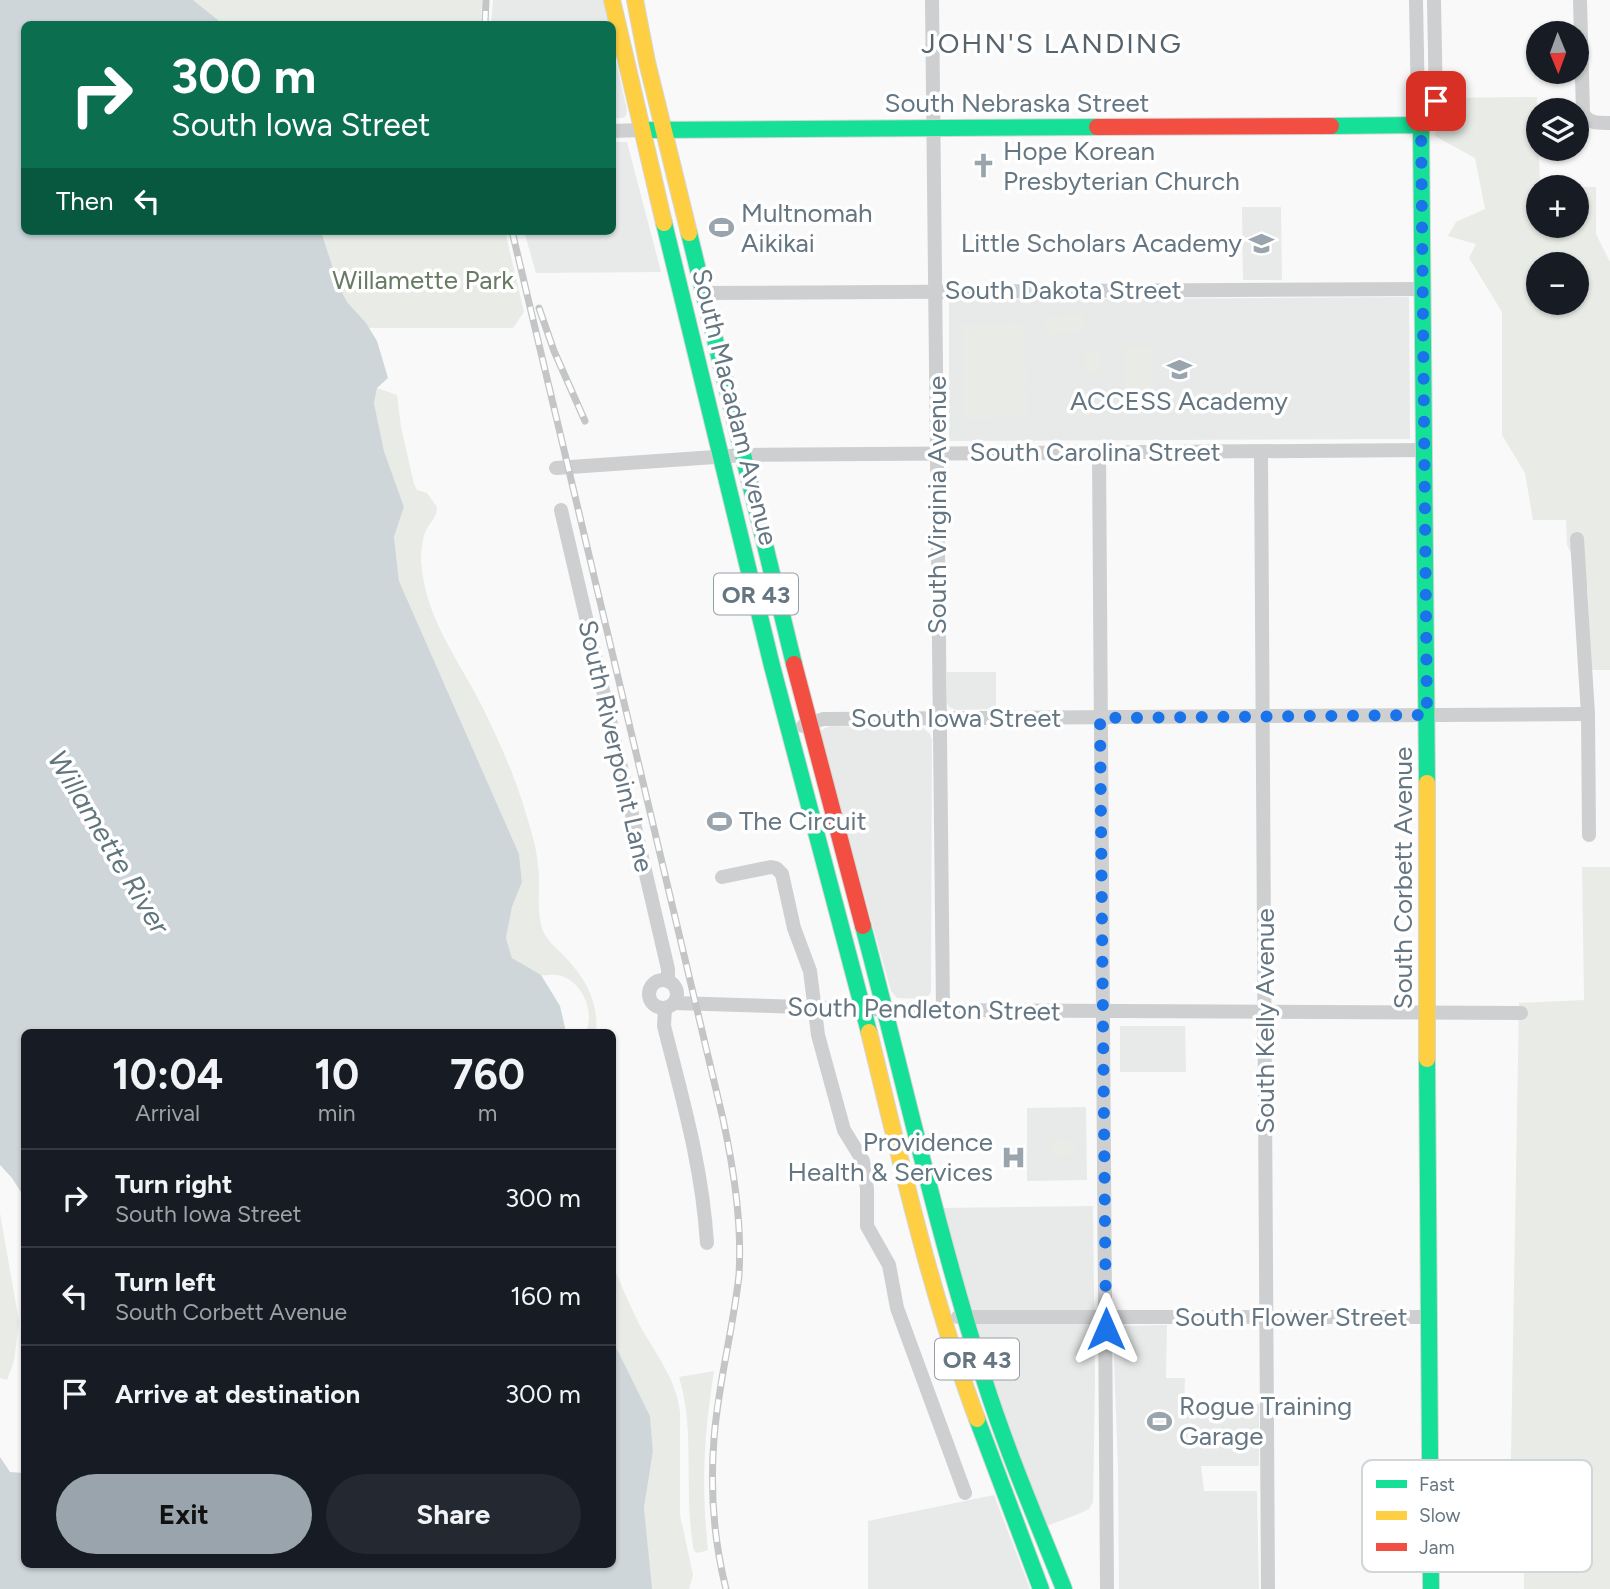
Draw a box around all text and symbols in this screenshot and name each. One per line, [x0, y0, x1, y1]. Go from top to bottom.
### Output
north arrow [1526, 21, 1589, 84]
map controls [1526, 21, 1589, 315]
district label: JOHN'S LANDING [921, 26, 1183, 60]
text: 300 m [171, 46, 316, 105]
icon: right [56, 49, 147, 140]
pin [1406, 71, 1466, 131]
icon: arrive [1417, 82, 1455, 120]
street label: South Nebraska Street [885, 87, 1150, 119]
button: layers [1526, 98, 1589, 161]
text: South Iowa Street [171, 106, 430, 144]
place label: Hope Korean Presbyterian Church [1003, 135, 1240, 197]
church icon: Hope Korean Presbyterian Church [969, 152, 997, 180]
button: + [1526, 175, 1589, 238]
icon: left [128, 182, 166, 220]
text: Then [56, 185, 114, 217]
place label: Multnomah Aikikai [741, 197, 873, 259]
sports icon: Multnomah Aikikai [707, 214, 735, 242]
place label: Little Scholars Academy [961, 227, 1242, 259]
school or university icon: Little Scholars Academy [1248, 229, 1276, 257]
button: − [1526, 252, 1589, 315]
park label: Willamette Park [332, 264, 514, 296]
street label: South Macadam Avenue [685, 265, 785, 549]
street label: South Dakota Street [944, 274, 1182, 306]
school or university icon: ACCESS Academy [1165, 355, 1193, 383]
street label: South Virginia Avenue [921, 376, 953, 634]
place label: ACCESS Academy [1070, 385, 1288, 417]
street label: South Carolina Street [970, 436, 1221, 468]
road number: OR 43 [714, 574, 798, 614]
street label: South Riverpoint Lane [571, 617, 661, 875]
street label: South Iowa Street [851, 702, 1061, 734]
water label: Willamette River [41, 744, 178, 941]
street label: South Corbett Avenue [1387, 747, 1419, 1009]
place label: The Circuit [739, 805, 867, 837]
sports icon: The Circuit [705, 807, 733, 835]
street label: South Kelly Avenue [1249, 908, 1281, 1134]
street label: South Pendleton Street [787, 991, 1061, 1027]
text: 10:04 [112, 1049, 223, 1100]
text: 10 [314, 1049, 359, 1100]
text: 760 [450, 1049, 525, 1100]
text: Arrival [135, 1099, 200, 1127]
text: min [318, 1099, 356, 1127]
text: m [478, 1099, 497, 1127]
place label: Providence Health & Services [787, 1126, 993, 1188]
hospital icon: Providence Health & Services [999, 1143, 1027, 1171]
text: Turn right [115, 1168, 232, 1200]
icon: right [56, 1179, 94, 1217]
text: 300 m [505, 1182, 581, 1214]
text: South Iowa Street [115, 1200, 301, 1228]
text: Turn left [115, 1266, 216, 1298]
icon: left [56, 1277, 94, 1315]
text: 160 m [510, 1280, 581, 1312]
position arrow [1069, 1292, 1143, 1366]
text: South Corbett Avenue [115, 1298, 347, 1326]
street label: South Flower Street [1174, 1301, 1408, 1333]
road number: OR 43 [935, 1338, 1019, 1380]
icon: arrive [56, 1375, 94, 1413]
text: Arrive at destination [115, 1378, 360, 1410]
text: 300 m [505, 1378, 581, 1410]
place label: Rogue Training Garage [1179, 1390, 1352, 1452]
sports icon: Rogue Training Garage [1145, 1407, 1173, 1435]
legend [1362, 1460, 1592, 1572]
text: Fast [1419, 1473, 1455, 1496]
button: Exit [56, 1474, 312, 1554]
button: Share [326, 1474, 581, 1554]
text: Slow [1419, 1504, 1461, 1527]
text: Jam [1419, 1536, 1455, 1559]

